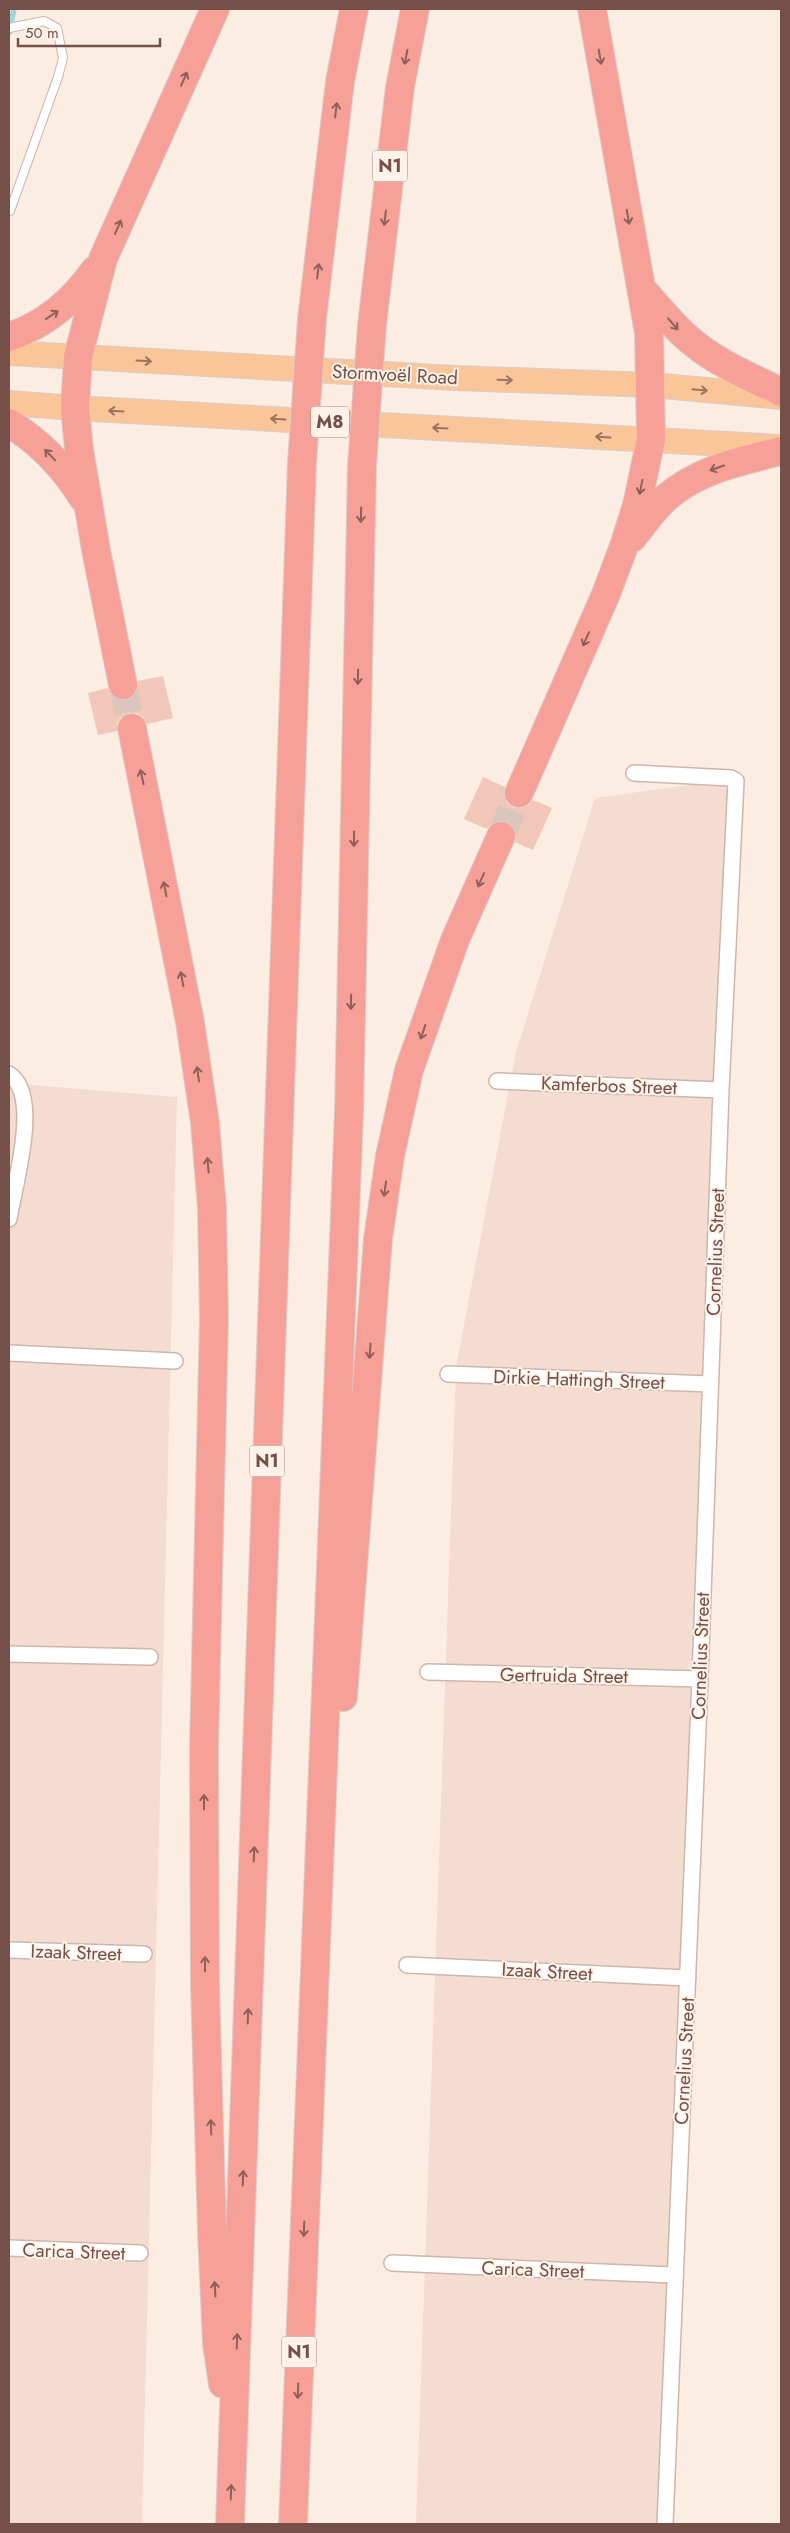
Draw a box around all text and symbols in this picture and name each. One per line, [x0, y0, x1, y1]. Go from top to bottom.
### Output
scale bar [18, 15, 160, 47]
text: 50 m [25, 22, 59, 44]
one-way arrow [400, 48, 410, 64]
one-way arrow [596, 48, 606, 64]
one-way arrow [179, 72, 189, 87]
one-way arrow [331, 102, 341, 118]
road number: N1 [372, 150, 408, 182]
one-way arrow [624, 208, 634, 224]
one-way arrow [380, 209, 390, 225]
one-way arrow [113, 220, 123, 235]
one-way arrow [313, 263, 323, 279]
one-way arrow [45, 310, 59, 320]
one-way arrow [667, 318, 679, 331]
one-way arrow [136, 356, 152, 365]
street label: Stormvoël Road [331, 358, 459, 391]
one-way arrow [497, 375, 513, 384]
one-way arrow [692, 385, 708, 395]
one-way arrow [108, 406, 124, 415]
road number: M8 [311, 407, 349, 438]
one-way arrow [270, 415, 286, 424]
one-way arrow [433, 423, 449, 432]
one-way arrow [595, 432, 611, 441]
one-way arrow [44, 449, 56, 461]
one-way arrow [710, 464, 726, 473]
one-way arrow [636, 478, 645, 494]
one-way arrow [356, 506, 366, 522]
one-way arrow [581, 631, 591, 646]
one-way arrow [353, 669, 362, 685]
one-way arrow [137, 769, 146, 785]
one-way arrow [349, 831, 359, 847]
one-way arrow [476, 872, 486, 887]
one-way arrow [159, 882, 169, 898]
one-way arrow [177, 972, 187, 988]
one-way arrow [346, 994, 356, 1010]
one-way arrow [418, 1023, 427, 1039]
one-way arrow [193, 1067, 203, 1083]
street label: Kamferbos Street [540, 1070, 678, 1101]
one-way arrow [203, 1158, 213, 1174]
one-way arrow [380, 1181, 390, 1197]
street label: Cornelius Street [700, 1187, 731, 1316]
one-way arrow [365, 1343, 374, 1359]
street label: Dirkie Hattingh Street [493, 1363, 666, 1396]
road number: N1 [250, 1445, 284, 1476]
street label: Cornelius Street [685, 1591, 716, 1720]
street label: Gertruida Street [500, 1661, 629, 1690]
one-way arrow [199, 1794, 209, 1810]
one-way arrow [249, 1846, 259, 1862]
street label: Izaak Street [30, 1937, 122, 1968]
street label: Izaak Street [501, 1956, 594, 1987]
one-way arrow [200, 1957, 210, 1973]
street label: Cornelius Street [668, 1996, 701, 2125]
one-way arrow [244, 2008, 253, 2024]
one-way arrow [206, 2119, 216, 2136]
one-way arrow [238, 2171, 247, 2187]
one-way arrow [300, 2220, 309, 2236]
street label: Carica Street [22, 2236, 126, 2267]
street label: Carica Street [481, 2254, 585, 2285]
one-way arrow [210, 2282, 219, 2298]
one-way arrow [232, 2333, 242, 2350]
road number: N1 [282, 2336, 316, 2368]
one-way arrow [293, 2383, 302, 2399]
one-way arrow [227, 2484, 236, 2500]

